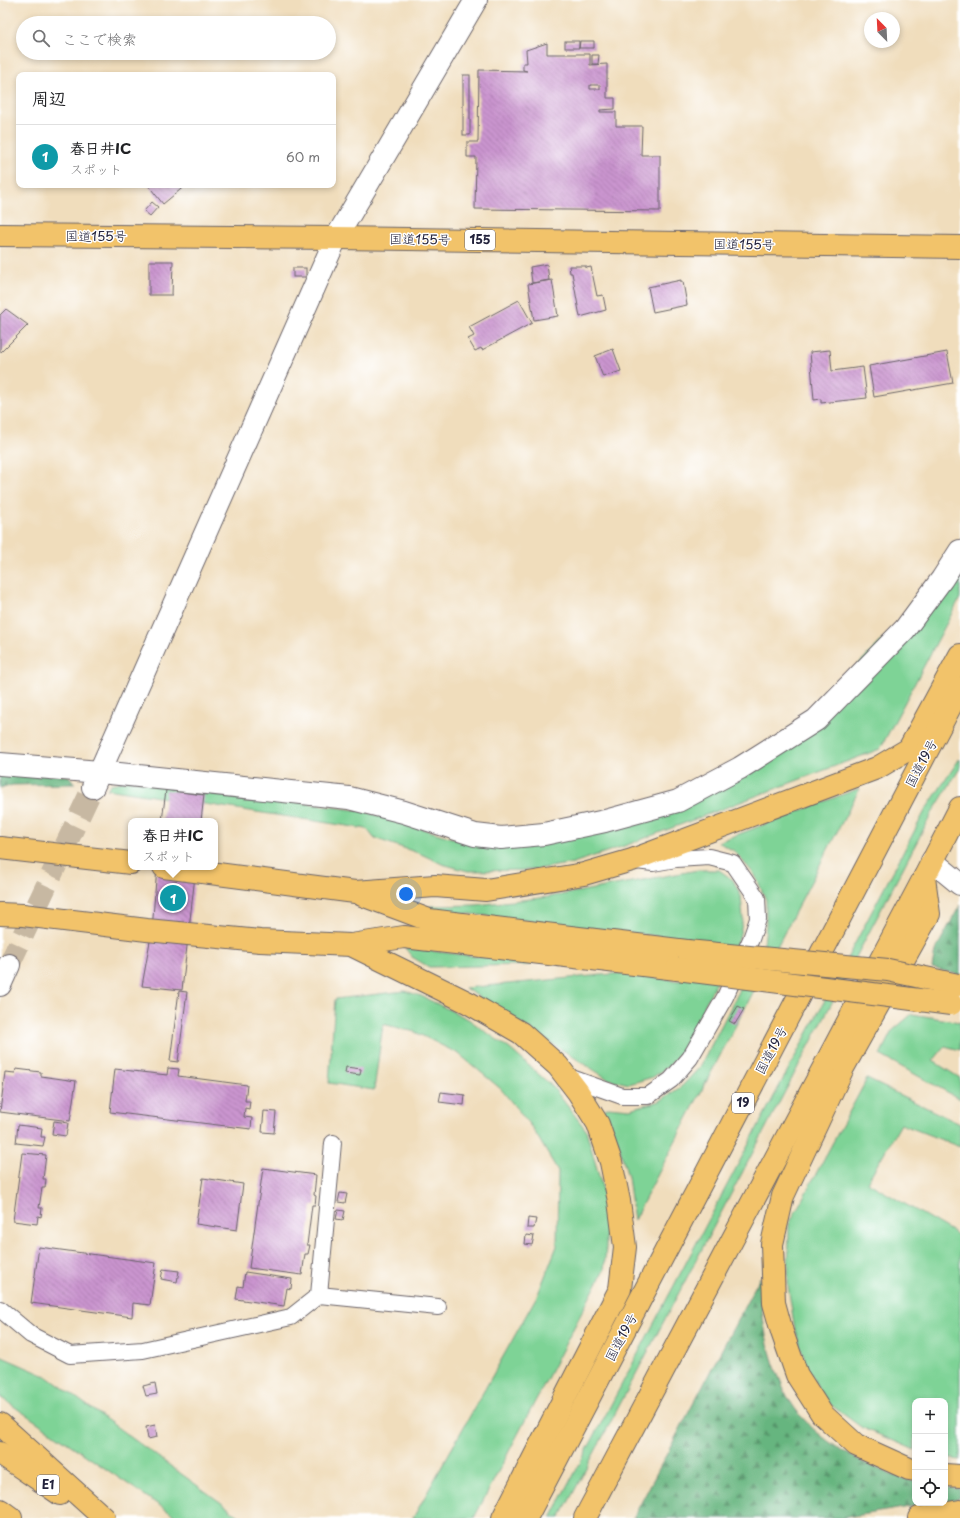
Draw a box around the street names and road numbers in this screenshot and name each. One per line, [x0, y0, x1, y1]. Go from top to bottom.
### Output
street label: 国道155号 [65, 226, 127, 245]
street label: 国道155号 [389, 228, 451, 249]
road number: 155 [465, 230, 495, 250]
street label: 国道155号 [713, 233, 775, 254]
street label: 国道19号 [900, 735, 941, 790]
street label: 国道19号 [750, 1022, 791, 1077]
road number: 19 [732, 1093, 754, 1113]
street label: 国道19号 [600, 1309, 641, 1364]
road number: E1 [37, 1475, 59, 1495]

